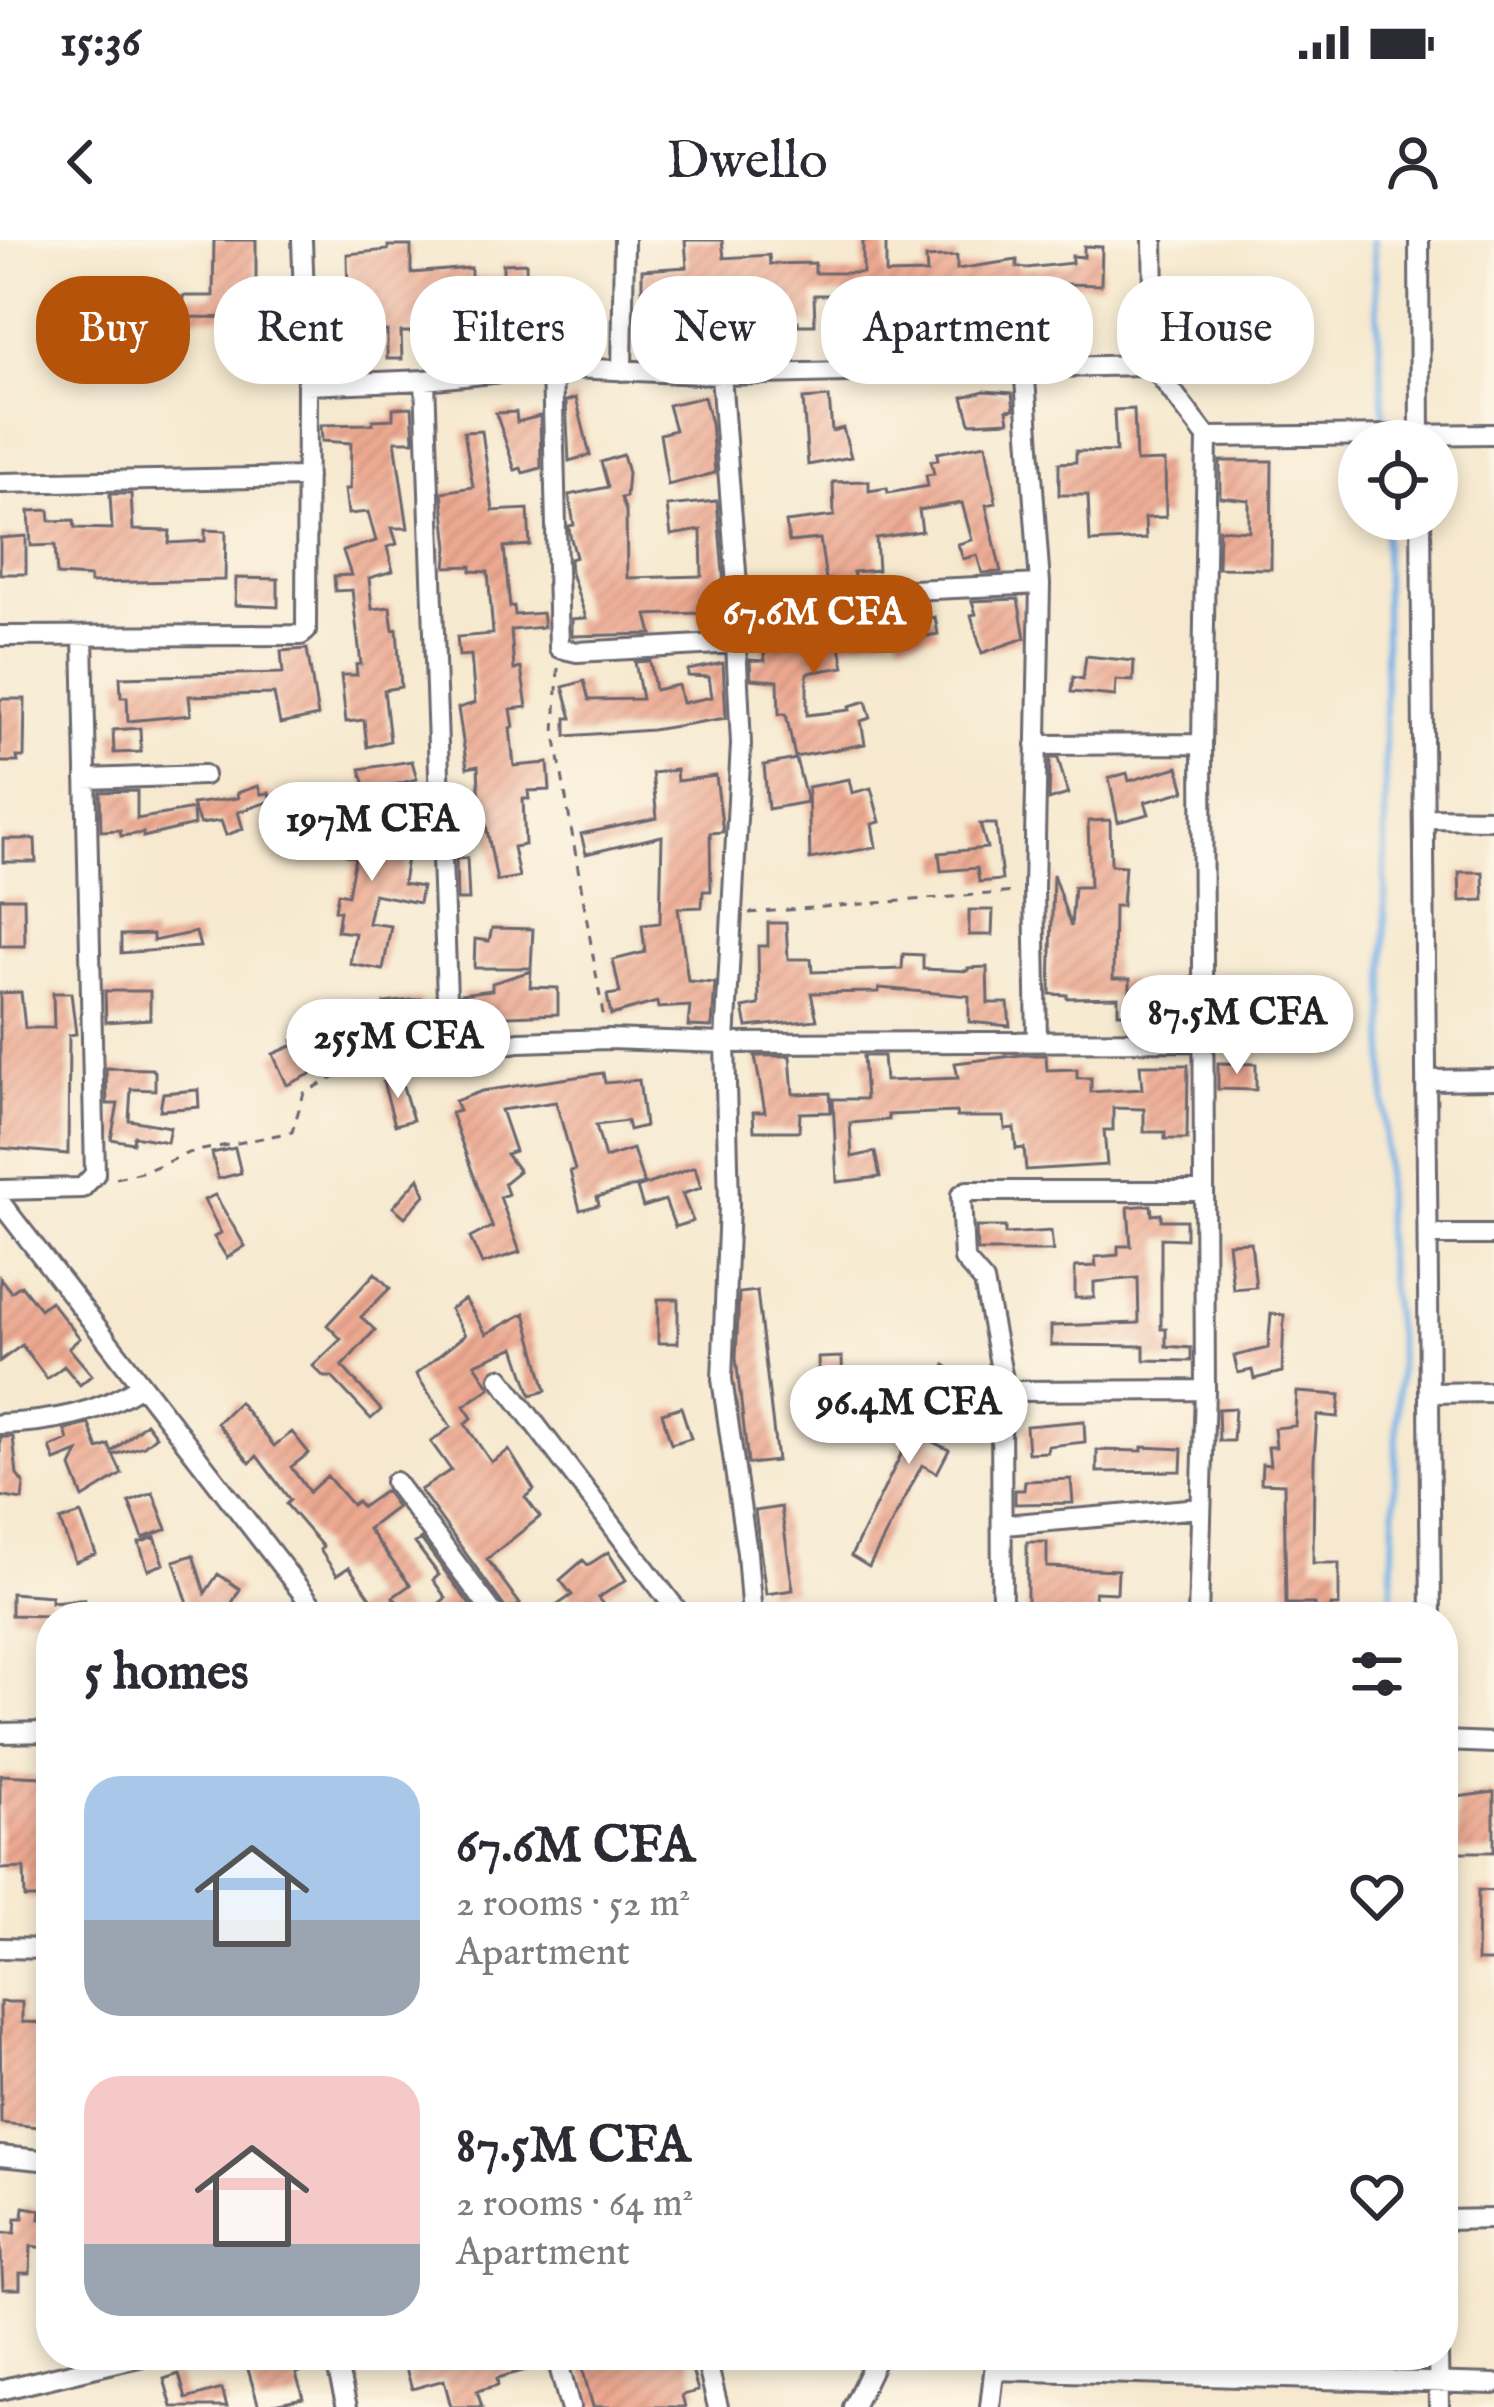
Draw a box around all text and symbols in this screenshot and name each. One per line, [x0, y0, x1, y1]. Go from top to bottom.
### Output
text: 15:36 [60, 14, 141, 71]
text: Dwello [666, 128, 828, 197]
icon: back [48, 129, 114, 195]
icon: person [1380, 129, 1446, 195]
chip: Buy [36, 276, 190, 384]
chip: Rent [214, 276, 386, 384]
chip: Filters [410, 276, 607, 384]
chip: New [631, 276, 797, 384]
chip: Apartment [821, 276, 1093, 384]
chip: House [1117, 276, 1314, 384]
map controls [1338, 420, 1458, 540]
button: locate [1338, 420, 1458, 540]
pin: 67.6M CFA [677, 575, 951, 677]
text: 67.6M CFA [723, 589, 905, 638]
pin: 197M CFA [248, 782, 496, 884]
text: 197M CFA [286, 796, 458, 845]
pin: 87.5M CFA [1100, 975, 1374, 1077]
text: 87.5M CFA [1147, 989, 1327, 1038]
pin: 255M CFA [274, 999, 522, 1101]
text: 255M CFA [313, 1013, 483, 1062]
pin: 96.4M CFA [772, 1365, 1046, 1467]
text: 96.4M CFA [817, 1379, 1001, 1428]
icon: filters [1344, 1641, 1410, 1707]
text: 5 homes [84, 1642, 249, 1707]
text: 67.6M CFA [456, 1815, 695, 1880]
icon: home [180, 1824, 324, 1968]
icon: heart [1344, 1863, 1410, 1929]
text: 2 rooms · 52 m² [456, 1880, 690, 1929]
text: Apartment [456, 1929, 630, 1978]
text: 87.5M CFA [456, 2115, 690, 2180]
icon: home [180, 2124, 324, 2268]
icon: heart [1344, 2163, 1410, 2229]
text: 2 rooms · 64 m² [456, 2180, 694, 2229]
text: Apartment [456, 2229, 630, 2278]

